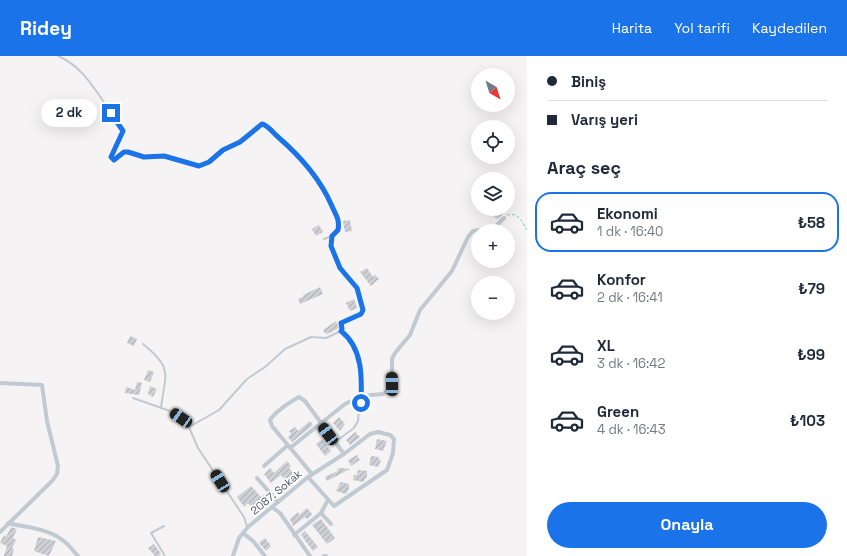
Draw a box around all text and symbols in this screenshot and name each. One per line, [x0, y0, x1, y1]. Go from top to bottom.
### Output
text: Ridey [20, 16, 72, 41]
text: Harita [612, 19, 652, 37]
text: Yol tarifi [674, 19, 730, 37]
text: Kaydedilen [752, 19, 827, 37]
north arrow [471, 68, 515, 112]
map controls [471, 68, 515, 320]
text: Biniş [571, 72, 606, 91]
callout: 2 dk [41, 99, 97, 127]
text: 2 dk [56, 104, 82, 121]
route end [102, 104, 120, 122]
text: Varış yeri [571, 110, 638, 129]
button: locate [471, 120, 515, 164]
text: Araç seç [547, 156, 621, 179]
button: layers [471, 172, 515, 216]
icon: car [549, 204, 585, 240]
text: Ekonomi [597, 204, 658, 223]
text: ₺58 [798, 213, 825, 232]
text: 1 dk · 16:40 [597, 223, 663, 240]
button: + [471, 224, 515, 268]
icon: car [549, 270, 585, 306]
text: Konfor [597, 270, 646, 289]
button: − [471, 276, 515, 320]
text: ₺79 [798, 279, 825, 298]
text: 2 dk · 16:41 [597, 289, 663, 306]
icon: car [549, 336, 585, 372]
text: XL [597, 336, 615, 355]
text: ₺99 [797, 345, 825, 364]
text: 3 dk · 16:42 [597, 355, 665, 372]
car [386, 372, 398, 396]
route start [352, 394, 370, 412]
icon: car [549, 402, 585, 438]
text: Green [597, 402, 639, 421]
car [168, 406, 194, 430]
text: ₺103 [790, 411, 825, 430]
car [316, 421, 340, 447]
text: 4 dk · 16:43 [597, 421, 666, 438]
street label: 2087. Sokak [247, 466, 305, 518]
car [209, 468, 231, 494]
button: Onayla [547, 502, 827, 548]

